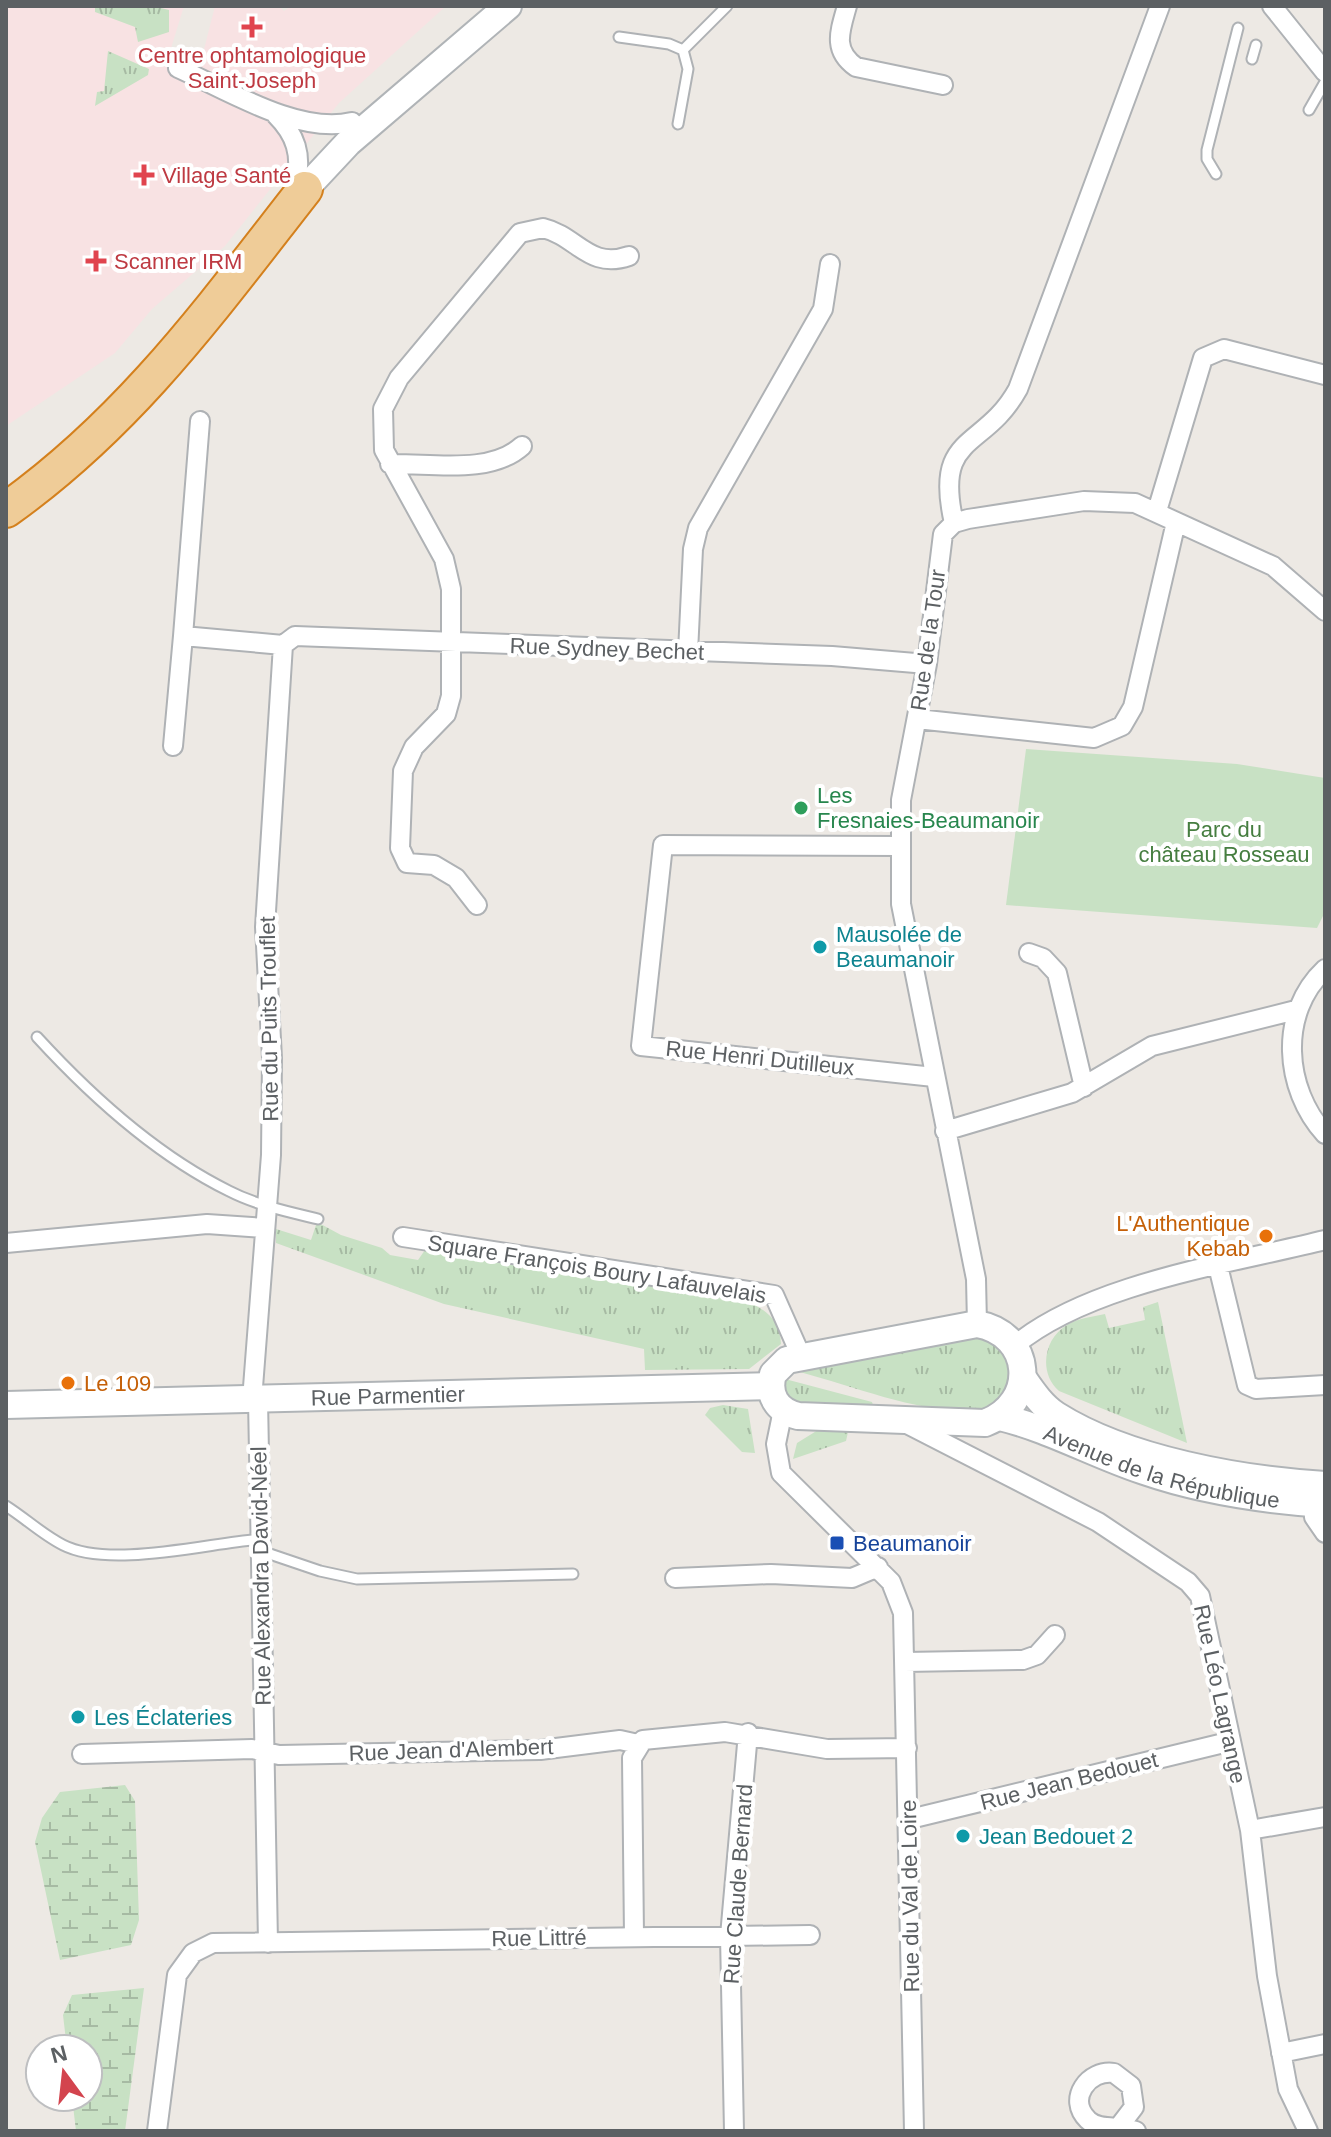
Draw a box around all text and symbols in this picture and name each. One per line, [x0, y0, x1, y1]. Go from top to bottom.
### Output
marker: Centre ophtamologique Saint-Joseph [241, 16, 263, 38]
place label: Centre ophtamologique Saint-Joseph [138, 43, 366, 93]
place label: Village Santé [162, 163, 291, 188]
marker: Village Santé [133, 164, 155, 186]
place label: Scanner IRM [114, 249, 242, 274]
marker: Scanner IRM [85, 250, 107, 272]
street label: Rue de la Tour [906, 568, 950, 712]
street label: Rue Sydney Bechet [509, 633, 705, 665]
place label: Les Fresnaies-Beaumanoir [817, 783, 1040, 833]
marker: Les Fresnaies-Beaumanoir [792, 799, 810, 817]
park label: Parc du château Rosseau [1138, 817, 1310, 867]
street label: Rue du Puits Trouflet [255, 916, 283, 1122]
place label: Mausolée de Beaumanoir [836, 922, 962, 972]
marker: Mausolée de Beaumanoir [811, 938, 829, 956]
street label: Rue Henri Dutilleux [664, 1036, 856, 1080]
place label: L'Authentique Kebab [1116, 1211, 1250, 1261]
marker: L'Authentique Kebab [1257, 1227, 1275, 1245]
street label: Square François Boury Lafauvelais [426, 1230, 768, 1308]
place label: Le 109 [84, 1371, 151, 1396]
marker: Le 109 [59, 1374, 77, 1392]
street label: Rue Parmentier [310, 1381, 465, 1410]
street label: Avenue de la République [1040, 1420, 1281, 1512]
street label: Rue Alexandra David-Néel [246, 1446, 276, 1706]
place label: Beaumanoir [853, 1531, 972, 1556]
marker: Beaumanoir [828, 1534, 846, 1552]
street label: Rue Léo Lagrange [1189, 1602, 1251, 1786]
place label: Les Éclateries [94, 1705, 232, 1730]
marker: Les Éclateries [69, 1708, 87, 1726]
street label: Rue Jean d'Alembert [348, 1734, 554, 1766]
street label: Rue Jean Bedouet [978, 1747, 1160, 1815]
street label: Rue Claude Bernard [719, 1783, 757, 1985]
street label: Rue du Val de Loire [896, 1799, 924, 1993]
place label: Jean Bedouet 2 [979, 1824, 1133, 1849]
marker: Jean Bedouet 2 [954, 1827, 972, 1845]
street label: Rue Littré [491, 1925, 587, 1951]
north arrow [24, 2033, 104, 2113]
text: N [48, 2040, 70, 2068]

